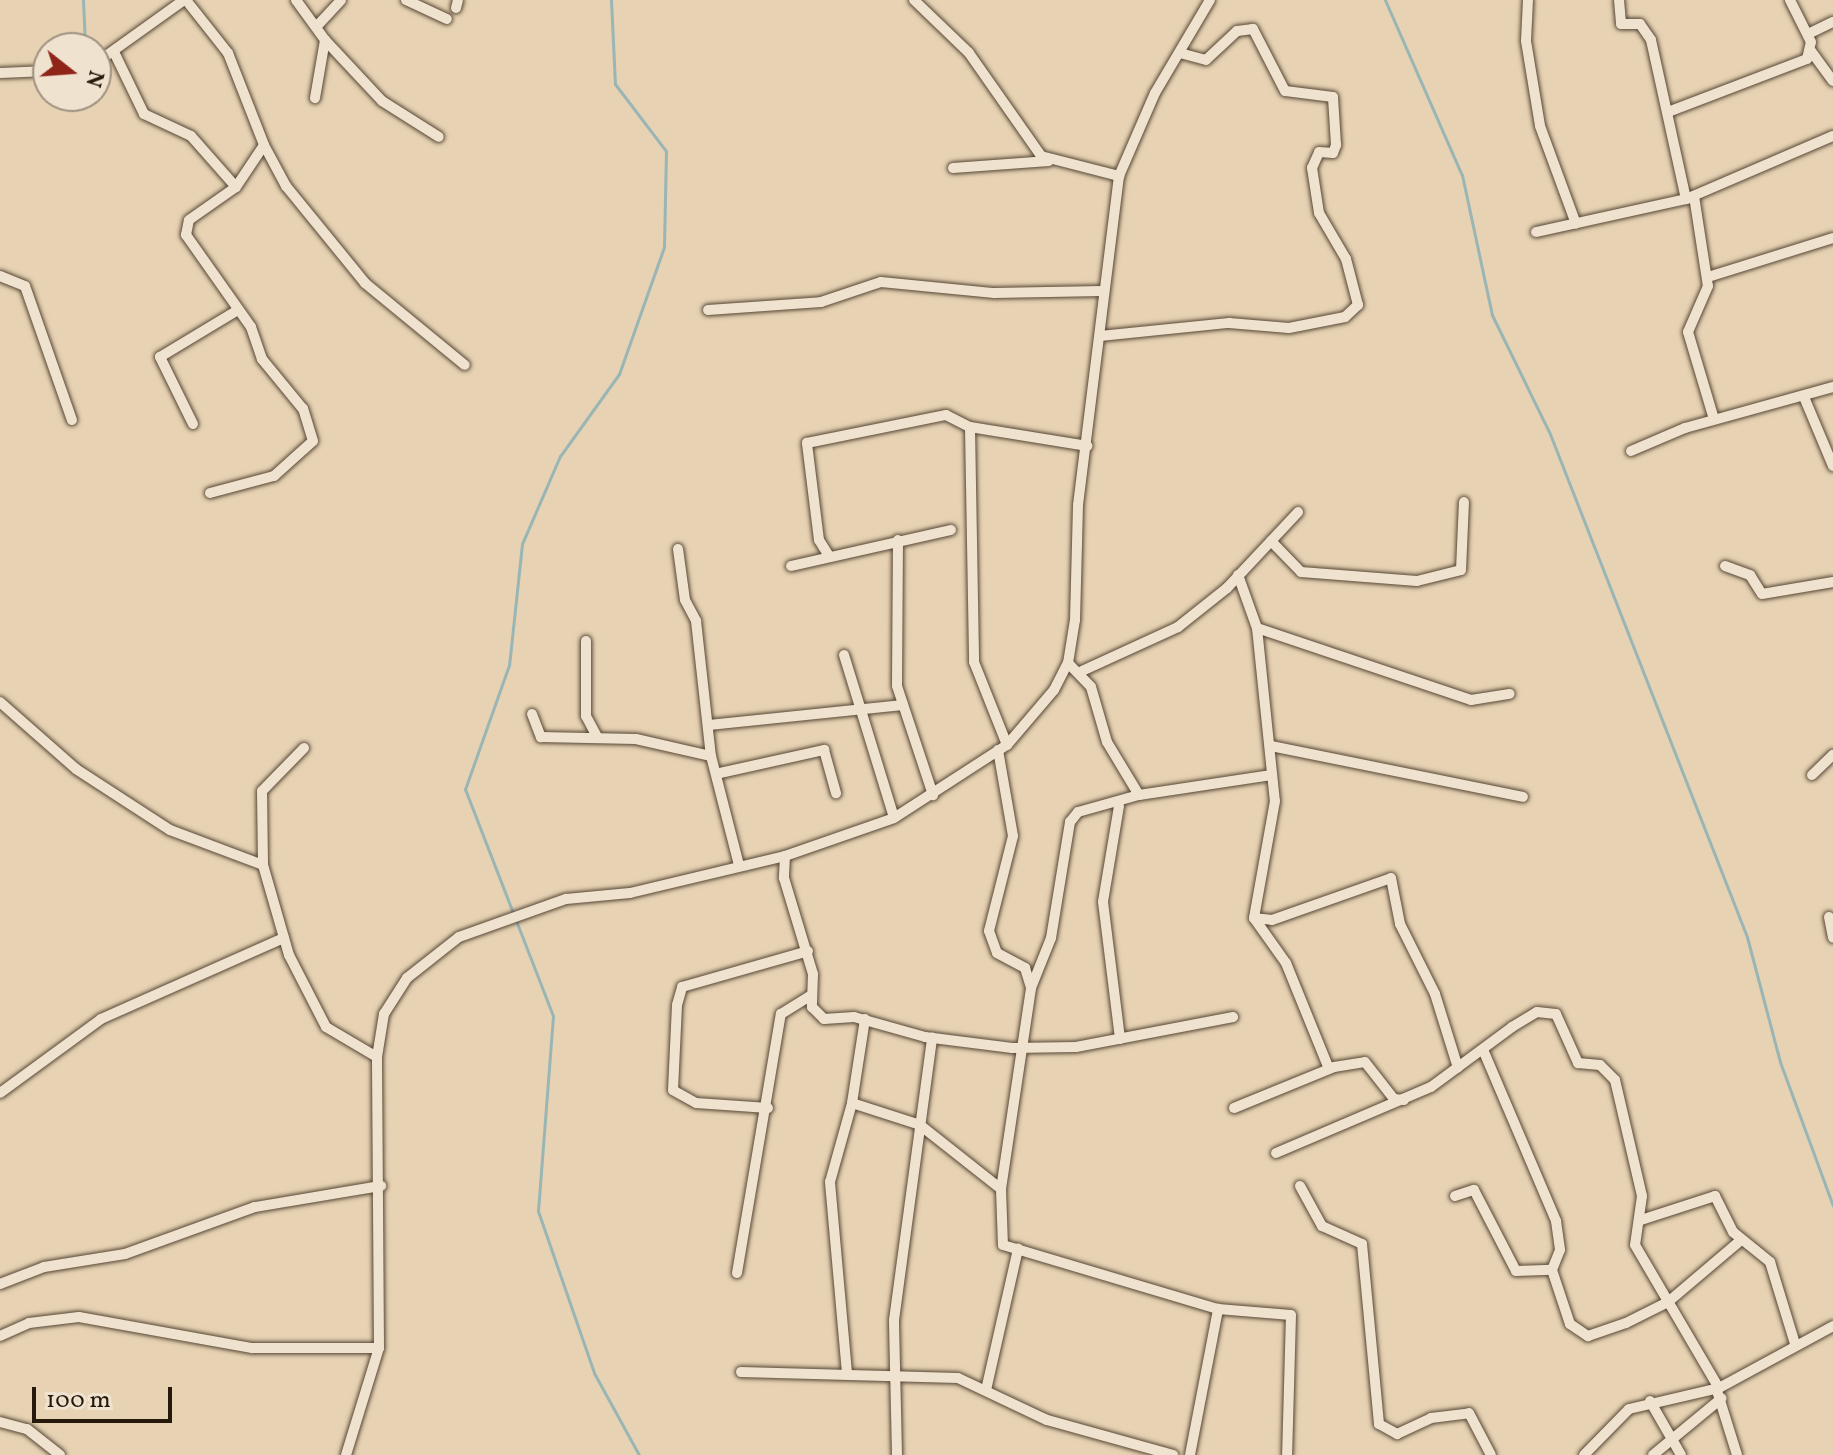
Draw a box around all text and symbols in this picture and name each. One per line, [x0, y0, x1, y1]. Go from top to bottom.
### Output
north arrow [32, 32, 112, 112]
text: N [76, 66, 111, 91]
scale bar [36, 1371, 176, 1421]
text: 100 m [46, 1384, 111, 1418]

